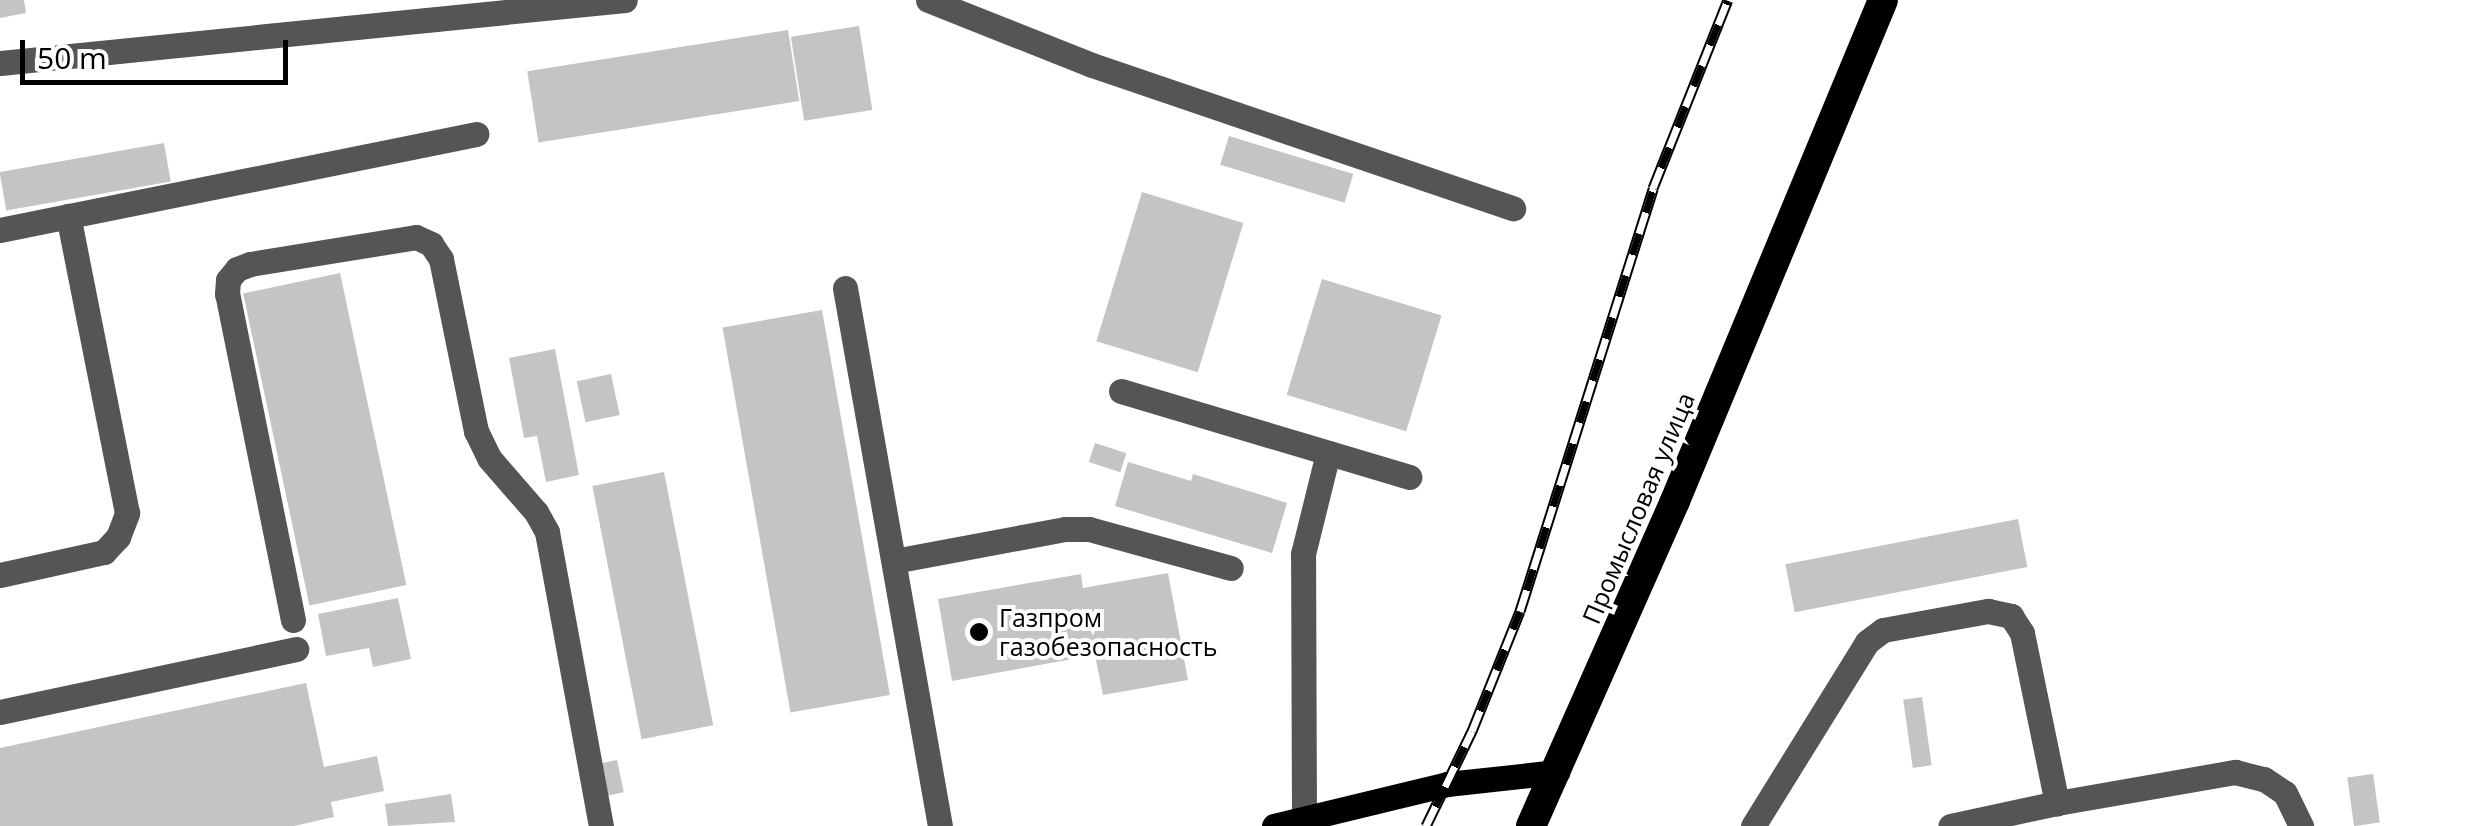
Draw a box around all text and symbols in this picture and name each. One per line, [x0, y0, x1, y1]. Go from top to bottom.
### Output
scale bar [25, 20, 292, 82]
text: 50 m [37, 37, 107, 78]
street label: Промысловая улица [1576, 388, 1700, 628]
place label: Газпром газобезопасность [999, 603, 1218, 662]
marker: Газпром газобезопасность [968, 621, 990, 643]

